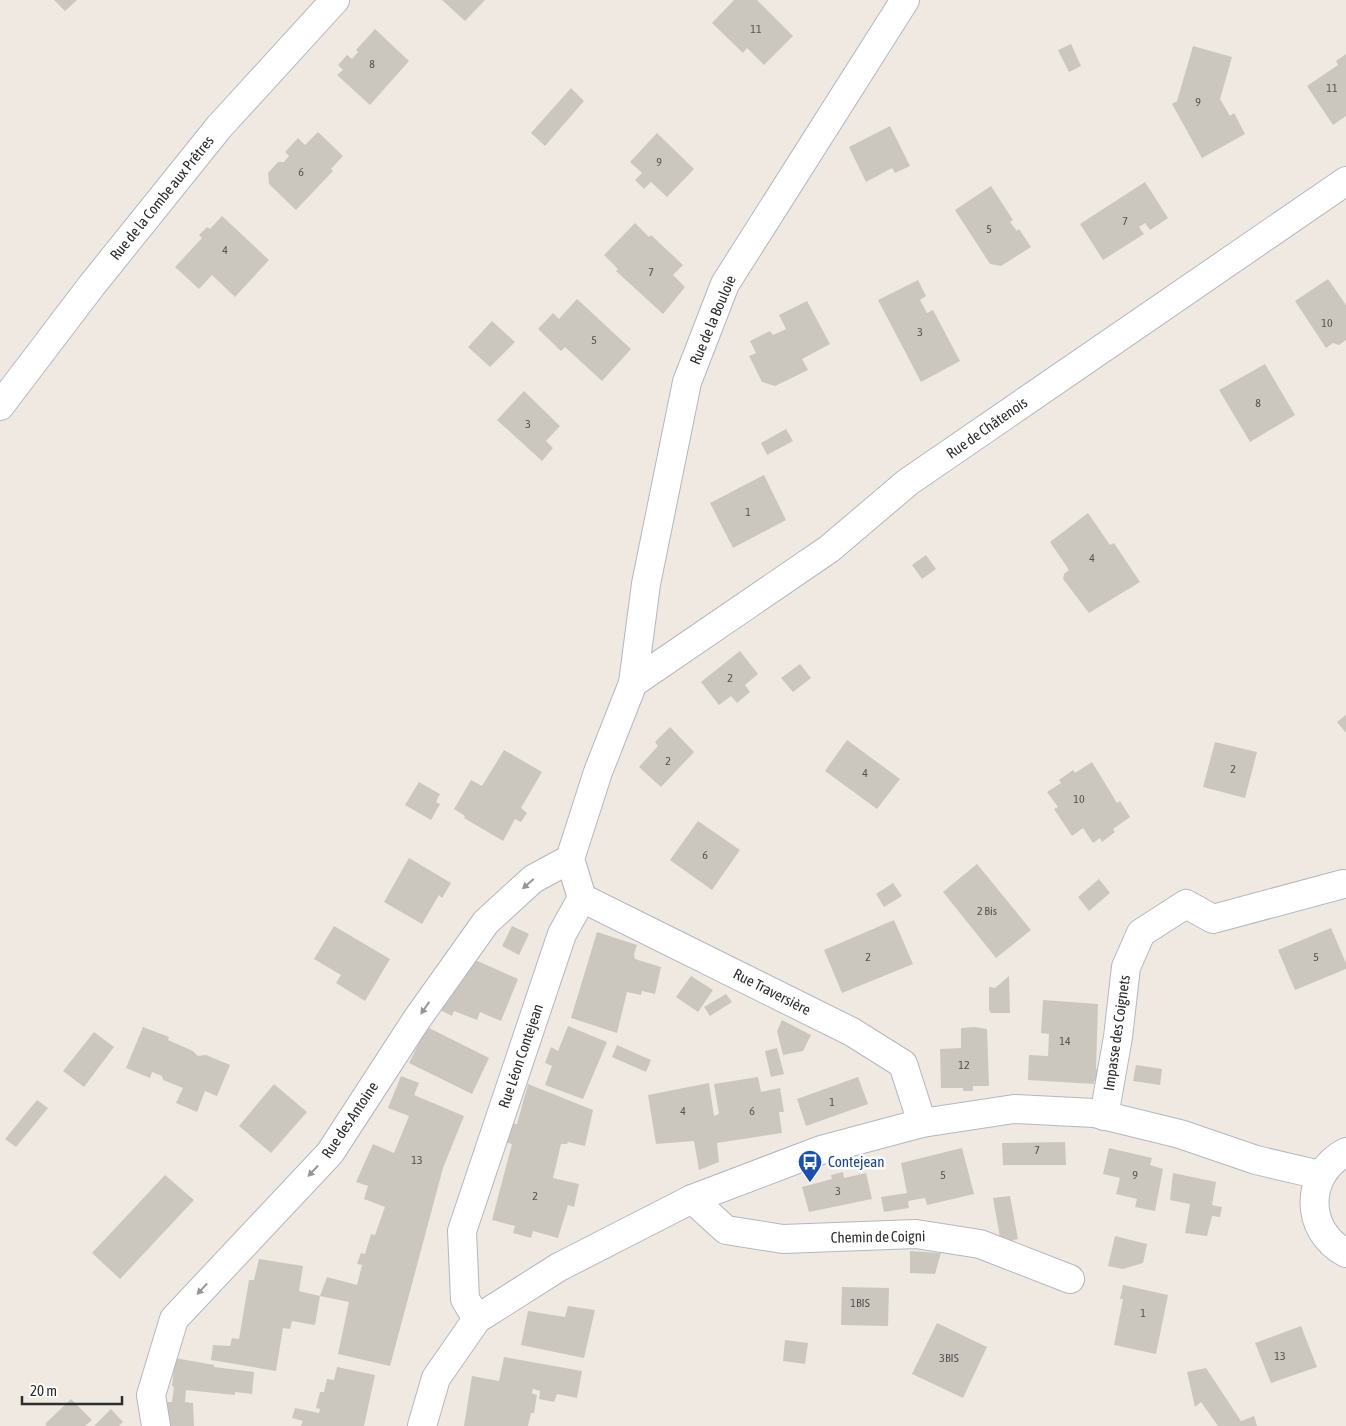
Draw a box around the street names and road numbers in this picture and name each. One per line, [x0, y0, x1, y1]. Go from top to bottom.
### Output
street label: Rue de la Combe aux Prêtres [106, 132, 217, 263]
street label: Rue de la Bouloie [686, 273, 739, 367]
street label: Rue de Châtenois [943, 393, 1030, 462]
street label: Rue Traversière [731, 965, 814, 1018]
street label: Impasse des Coignets [1100, 974, 1133, 1092]
street label: Rue Léon Contejean [495, 1001, 546, 1110]
street label: Rue des Antoine [318, 1078, 381, 1161]
street label: Chemin de Coigni [830, 1227, 926, 1246]

